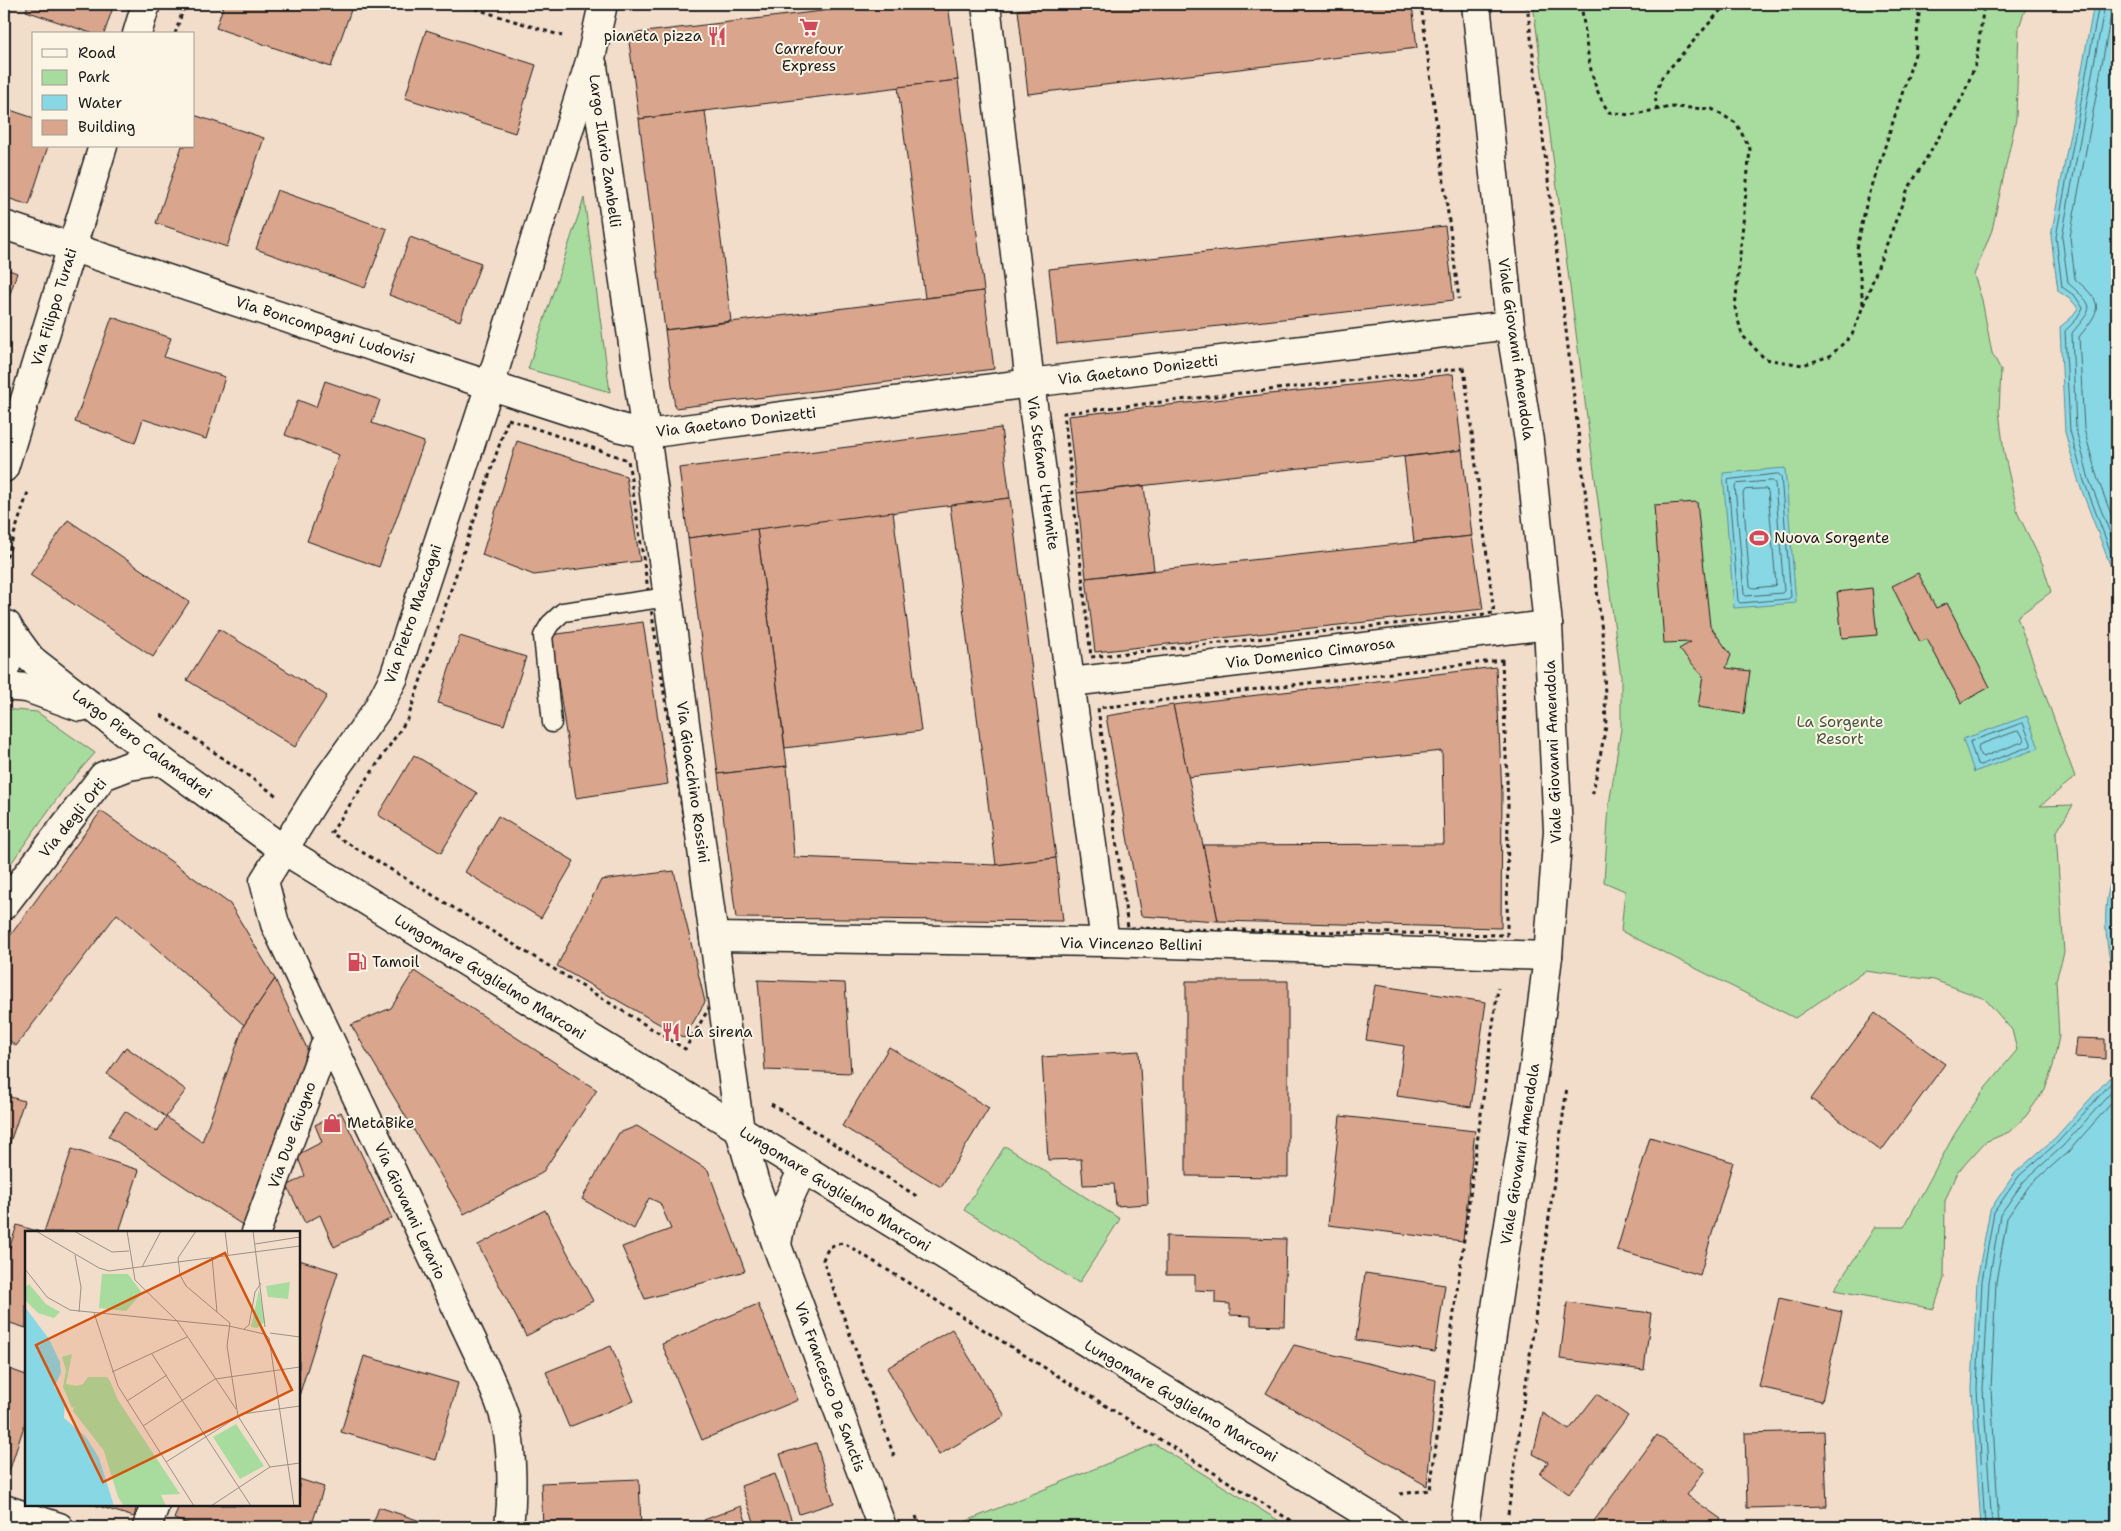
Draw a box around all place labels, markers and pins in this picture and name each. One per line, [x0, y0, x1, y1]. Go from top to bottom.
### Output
supermarket icon: Carrefour Express [798, 16, 820, 38]
restaurant icon: pianeta pizza [706, 25, 728, 47]
place label: pianeta pizza [604, 26, 703, 46]
place label: Carrefour Express [774, 39, 844, 76]
sports icon: Nuova Sorgente [1748, 527, 1770, 549]
place label: Nuova Sorgente [1774, 528, 1890, 548]
fuel station icon: Tamoil [346, 951, 368, 973]
place label: Tamoil [372, 952, 420, 972]
restaurant icon: La sirena [660, 1021, 682, 1043]
place label: La sirena [686, 1022, 753, 1042]
shop icon: MetaBike [321, 1112, 343, 1134]
place label: MetaBike [347, 1113, 414, 1133]

